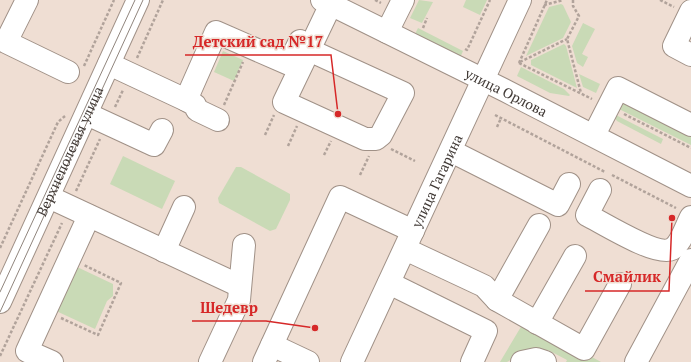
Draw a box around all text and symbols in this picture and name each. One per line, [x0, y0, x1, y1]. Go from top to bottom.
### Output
callout: Детский сад №17 [185, 28, 331, 55]
text: Детский сад №17 [193, 31, 323, 51]
street label: улица Орлова [461, 62, 551, 120]
street label: Верхнеполевая улица [31, 83, 107, 219]
street label: улица Гагарина [406, 131, 466, 231]
callout: Смайлик [585, 264, 669, 291]
text: Смайлик [593, 266, 661, 286]
callout: Шедевр [192, 294, 266, 321]
text: Шедевр [200, 297, 258, 317]

